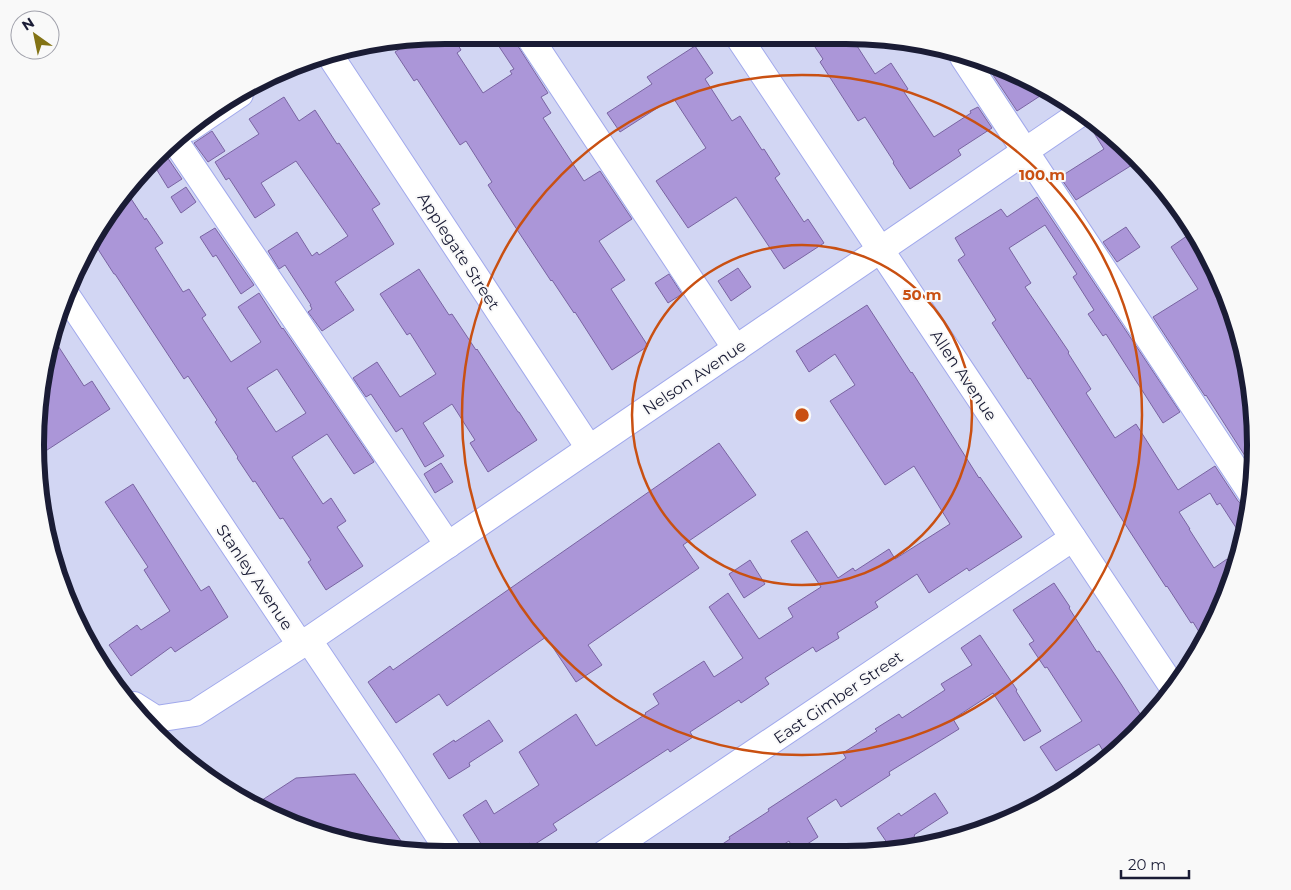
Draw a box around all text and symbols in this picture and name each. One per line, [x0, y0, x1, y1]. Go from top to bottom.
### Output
north arrow [10, 10, 60, 60]
text: N [18, 13, 38, 35]
text: 100 m [1019, 165, 1065, 184]
street label: Applegate Street [414, 189, 504, 314]
text: 50 m [902, 285, 942, 304]
street label: Allen Avenue [926, 326, 1001, 424]
street label: Nelson Avenue [639, 336, 749, 419]
centre of rings [793, 406, 811, 424]
street label: Stanley Avenue [212, 521, 297, 634]
street label: East Gimber Street [770, 647, 907, 748]
scale bar [1121, 848, 1188, 880]
text: 20 m [1128, 855, 1166, 874]

